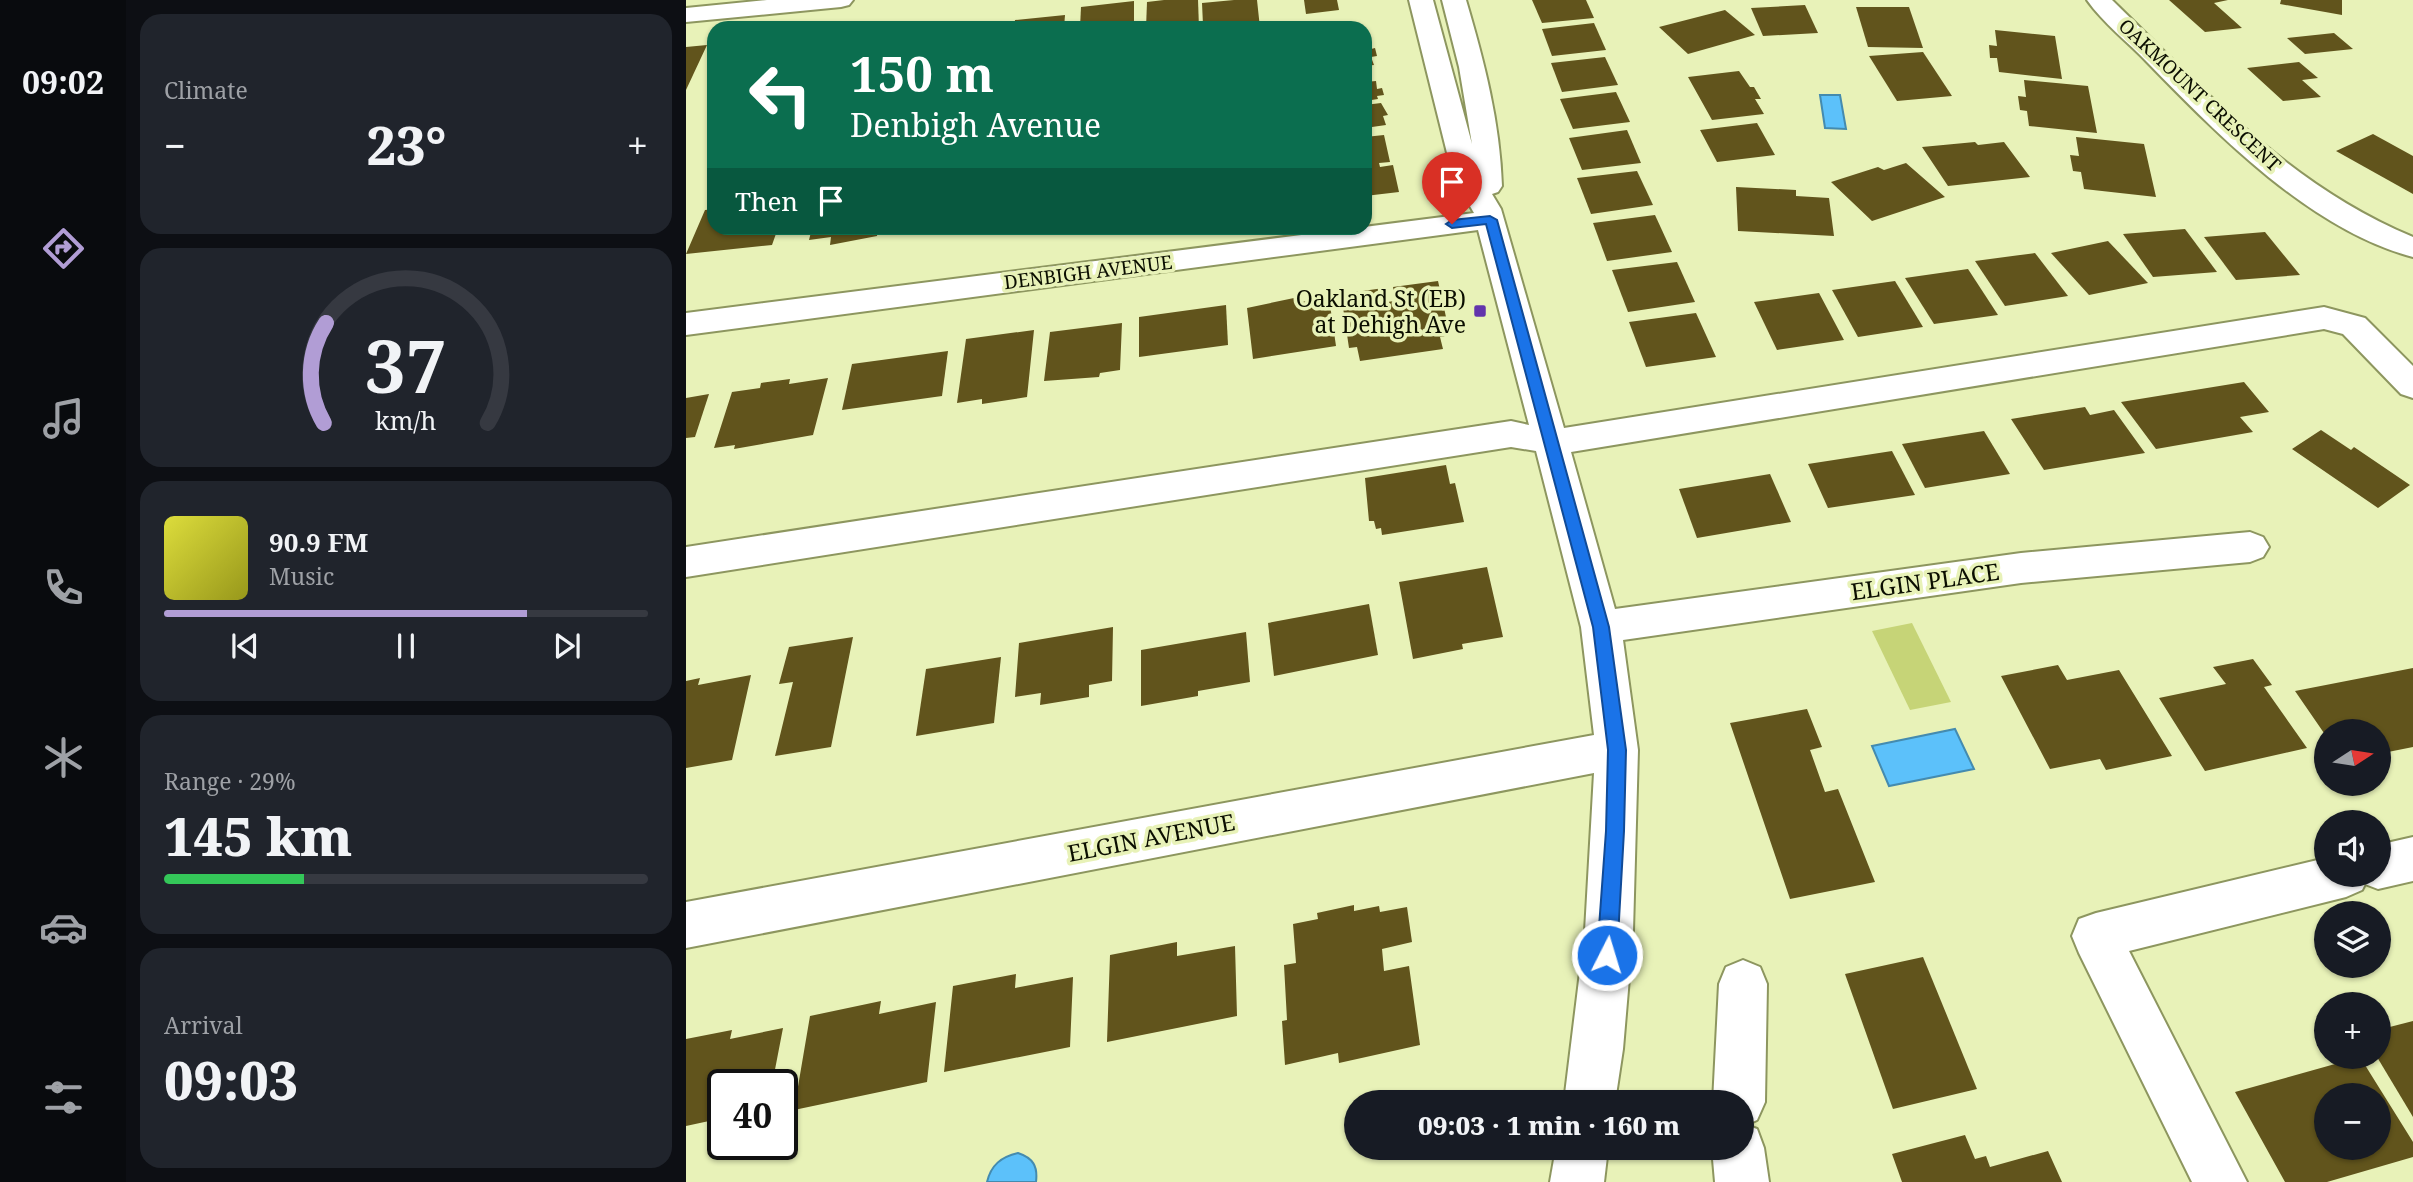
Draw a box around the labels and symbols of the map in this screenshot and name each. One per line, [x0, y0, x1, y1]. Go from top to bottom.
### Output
street label: OAKMOUNT CRESCENT [2113, 13, 2287, 177]
pin [1422, 152, 1482, 224]
street label: DENBIGH AVENUE [1002, 249, 1174, 295]
place label: Oakland St (EB) at Dehigh Ave [1296, 282, 1466, 340]
marker: Oakland St (EB) at Dehigh Ave [1472, 303, 1488, 319]
street label: ELGIN PLACE [1849, 555, 2001, 607]
north arrow [2314, 719, 2390, 796]
street label: ELGIN AVENUE [1065, 805, 1237, 869]
position arrow [1570, 918, 1644, 992]
speed limit sign: 40 [707, 1069, 798, 1160]

